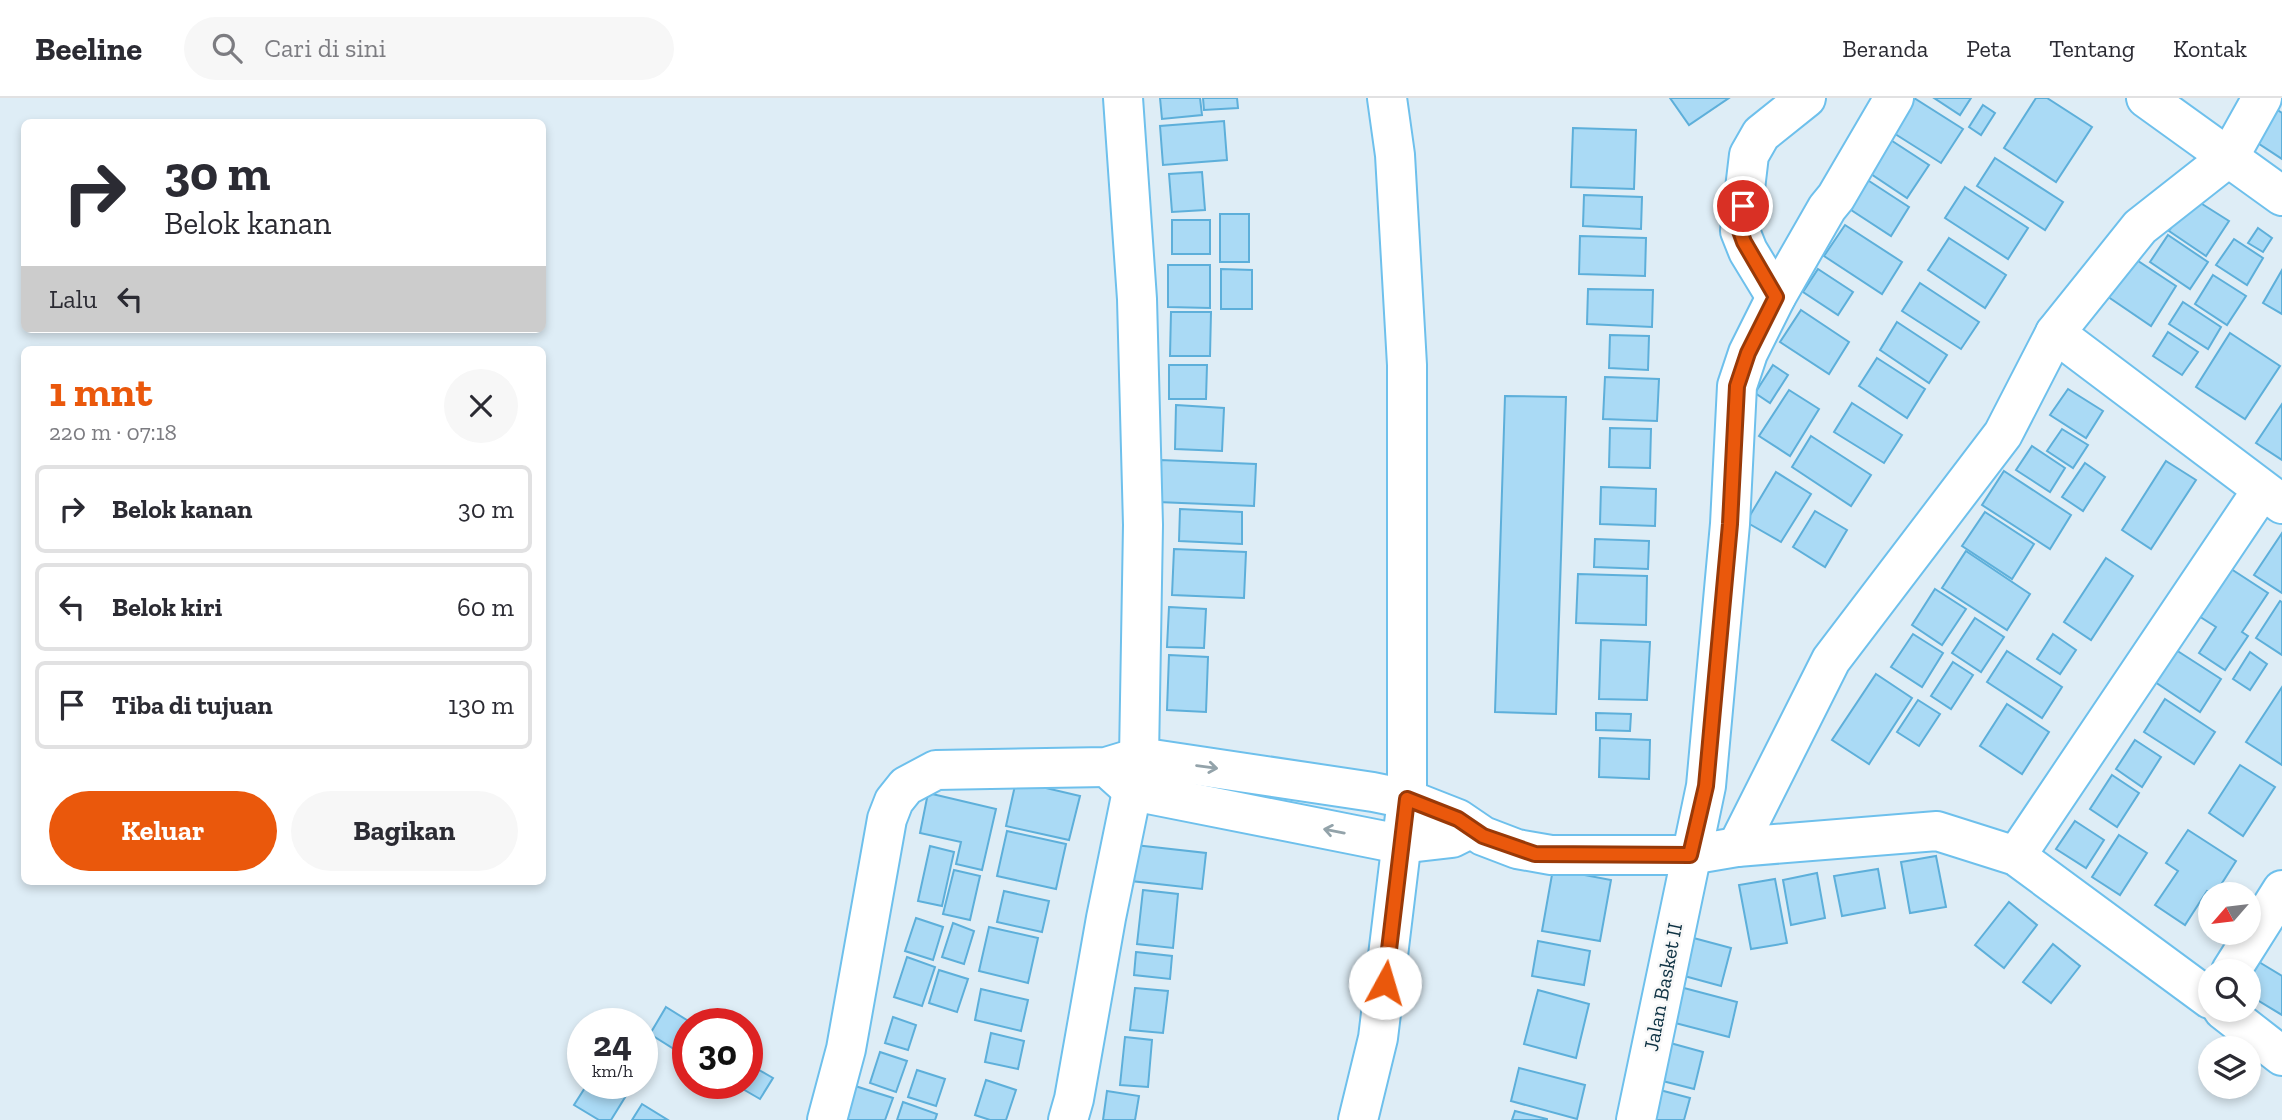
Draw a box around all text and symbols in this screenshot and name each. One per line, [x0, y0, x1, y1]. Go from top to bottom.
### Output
search box [184, 17, 674, 80]
text: Beeline [35, 29, 142, 68]
icon: search [208, 29, 246, 67]
text: Cari di sini [264, 32, 386, 64]
text: Beranda [1842, 34, 1928, 63]
text: Peta [1966, 34, 2011, 63]
text: Tentang [2049, 34, 2135, 63]
text: Kontak [2173, 34, 2247, 63]
text: 30 m [164, 144, 270, 203]
icon: right [49, 147, 140, 238]
pin [1713, 176, 1773, 236]
icon: arrive [1724, 187, 1762, 225]
text: Belok kanan [164, 204, 331, 242]
icon: left [111, 280, 149, 318]
text: Lalu [49, 283, 97, 315]
text: 1 mnt [49, 366, 152, 417]
button: close [444, 369, 518, 443]
text: 220 m · 07:18 [49, 418, 177, 446]
icon: right [53, 490, 91, 528]
text: Belok kanan [112, 493, 253, 525]
text: 30 m [458, 493, 514, 525]
icon: left [53, 588, 91, 626]
text: Belok kiri [112, 591, 222, 623]
text: 60 m [457, 591, 514, 623]
icon: arrive [53, 686, 91, 724]
text: Tiba di tujuan [112, 689, 273, 721]
text: 130 m [448, 689, 514, 721]
one-way arrow [1195, 761, 1218, 774]
button: Keluar [49, 791, 277, 871]
button: Bagikan [291, 791, 518, 871]
one-way arrow [1323, 823, 1346, 837]
north arrow [2198, 882, 2261, 945]
map controls [2198, 882, 2261, 1099]
street label: Jalan Basket II [1638, 921, 1687, 1053]
position arrow [1348, 946, 1422, 1020]
button: search [2198, 959, 2261, 1022]
speed limit sign: 30 [672, 1008, 763, 1099]
text: 24 [593, 1023, 632, 1065]
button: layers [2198, 1036, 2261, 1099]
text: km/h [592, 1060, 633, 1082]

